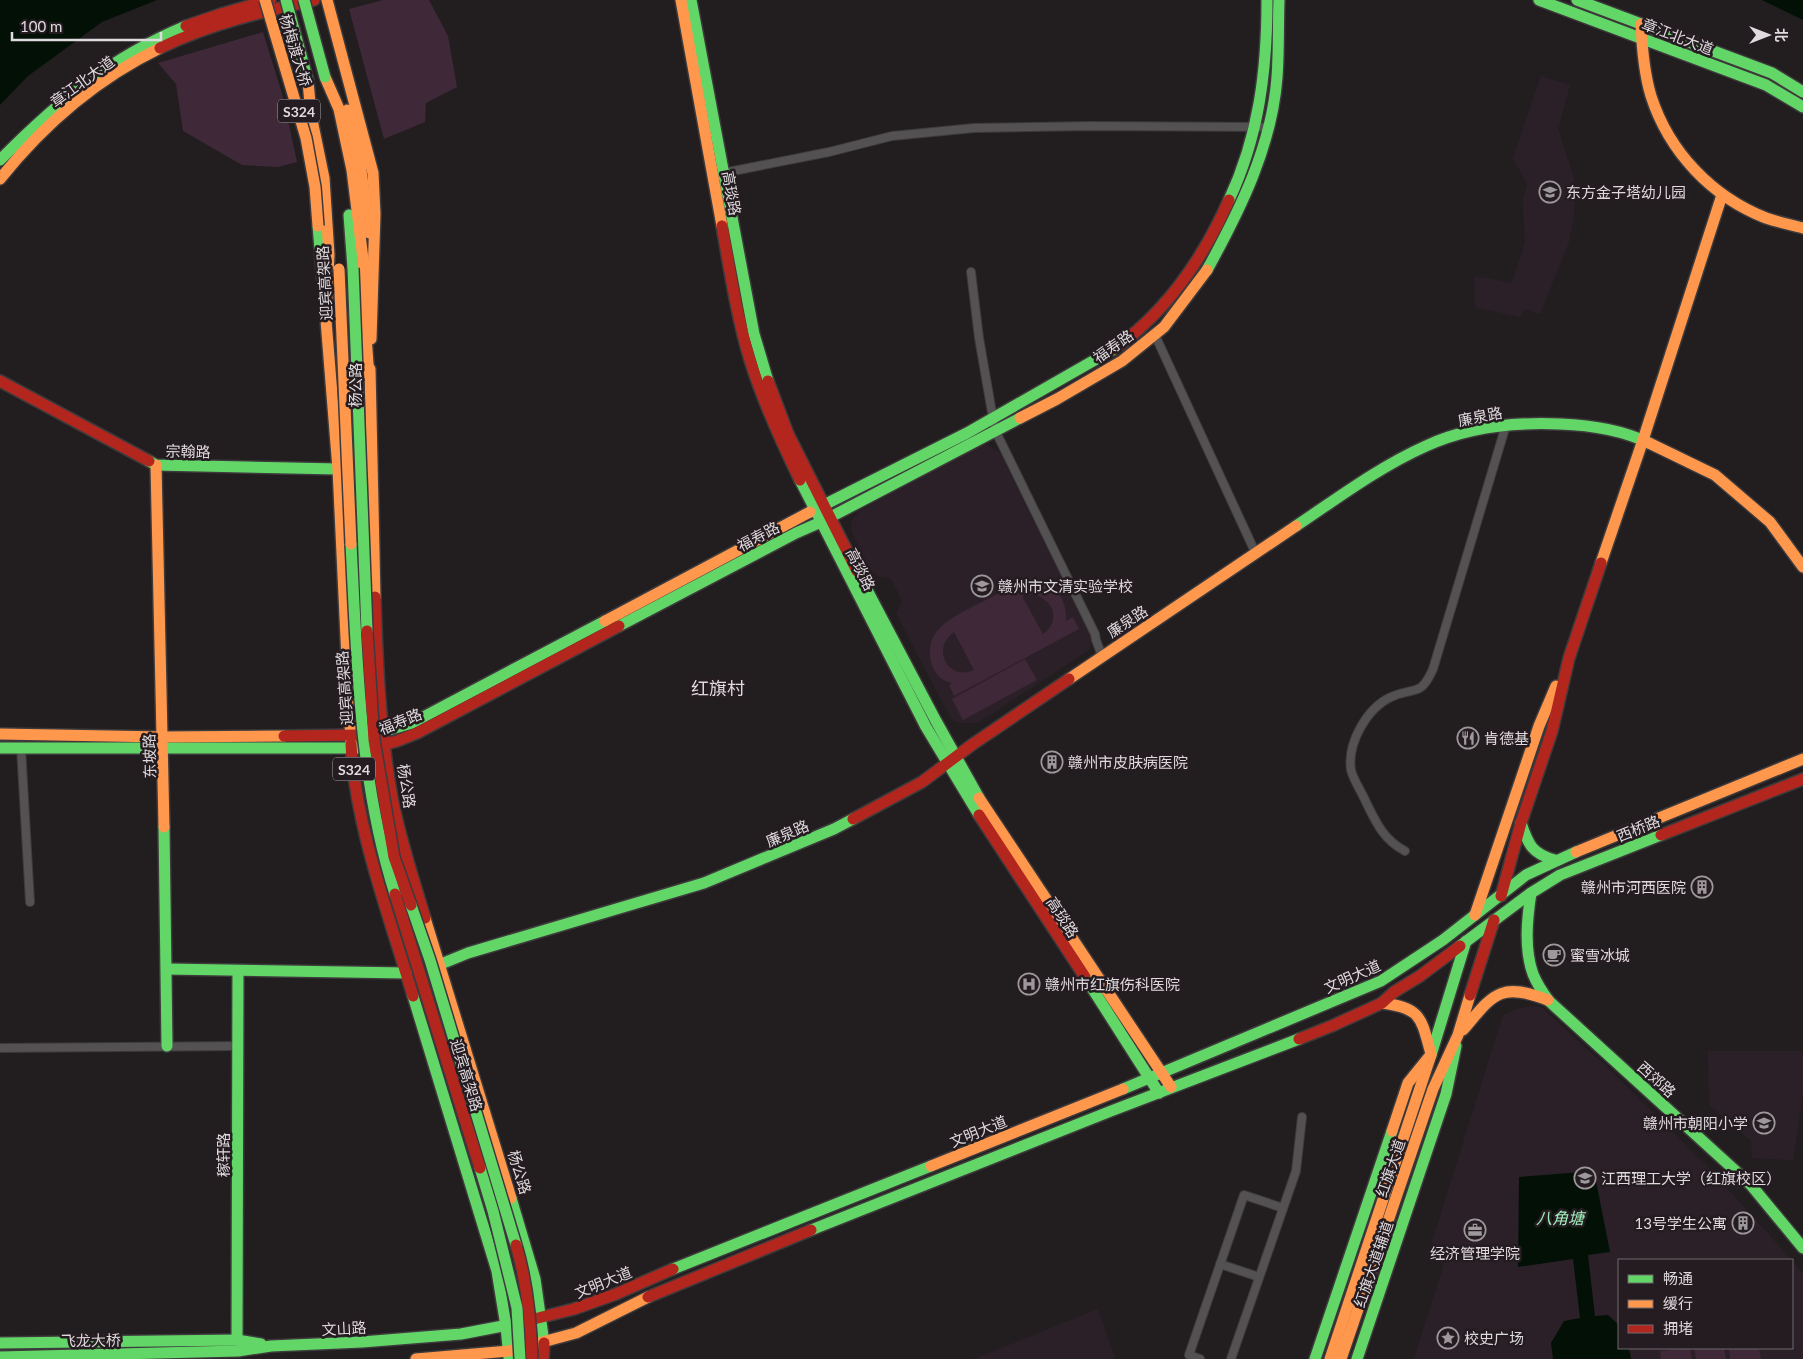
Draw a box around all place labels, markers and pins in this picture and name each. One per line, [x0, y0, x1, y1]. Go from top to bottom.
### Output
school or university icon: 东方金子塔幼儿园 [1538, 180, 1562, 204]
place label: 东方金子塔幼儿园 [1566, 183, 1686, 201]
school or university icon: 赣州市文清实验学校 [970, 574, 994, 598]
place label: 赣州市文清实验学校 [998, 577, 1133, 595]
restaurant icon: 肯德基 [1456, 726, 1480, 750]
place label: 肯德基 [1484, 729, 1529, 747]
building icon: 赣州市皮肤病医院 [1040, 750, 1064, 774]
place label: 赣州市皮肤病医院 [1068, 753, 1188, 771]
building icon: 赣州市河西医院 [1690, 875, 1714, 899]
place label: 赣州市河西医院 [1581, 878, 1686, 896]
cafe icon: 蜜雪冰城 [1542, 943, 1566, 967]
place label: 蜜雪冰城 [1570, 946, 1630, 964]
hospital icon: 赣州市红旗伤科医院 [1017, 972, 1041, 996]
place label: 赣州市红旗伤科医院 [1045, 975, 1180, 993]
school or university icon: 赣州市朝阳小学 [1752, 1111, 1776, 1135]
place label: 赣州市朝阳小学 [1643, 1114, 1748, 1132]
school or university icon: 江西理工大学（红旗校区） [1573, 1166, 1597, 1190]
place label: 江西理工大学（红旗校区） [1601, 1169, 1781, 1187]
building icon: 13号学生公寓 [1731, 1211, 1755, 1235]
place label: 13号学生公寓 [1635, 1214, 1727, 1232]
office icon: 经济管理学院 [1463, 1218, 1487, 1242]
place label: 经济管理学院 [1430, 1244, 1520, 1262]
place icon: 校史广场 [1436, 1326, 1460, 1350]
place label: 校史广场 [1464, 1329, 1524, 1347]

